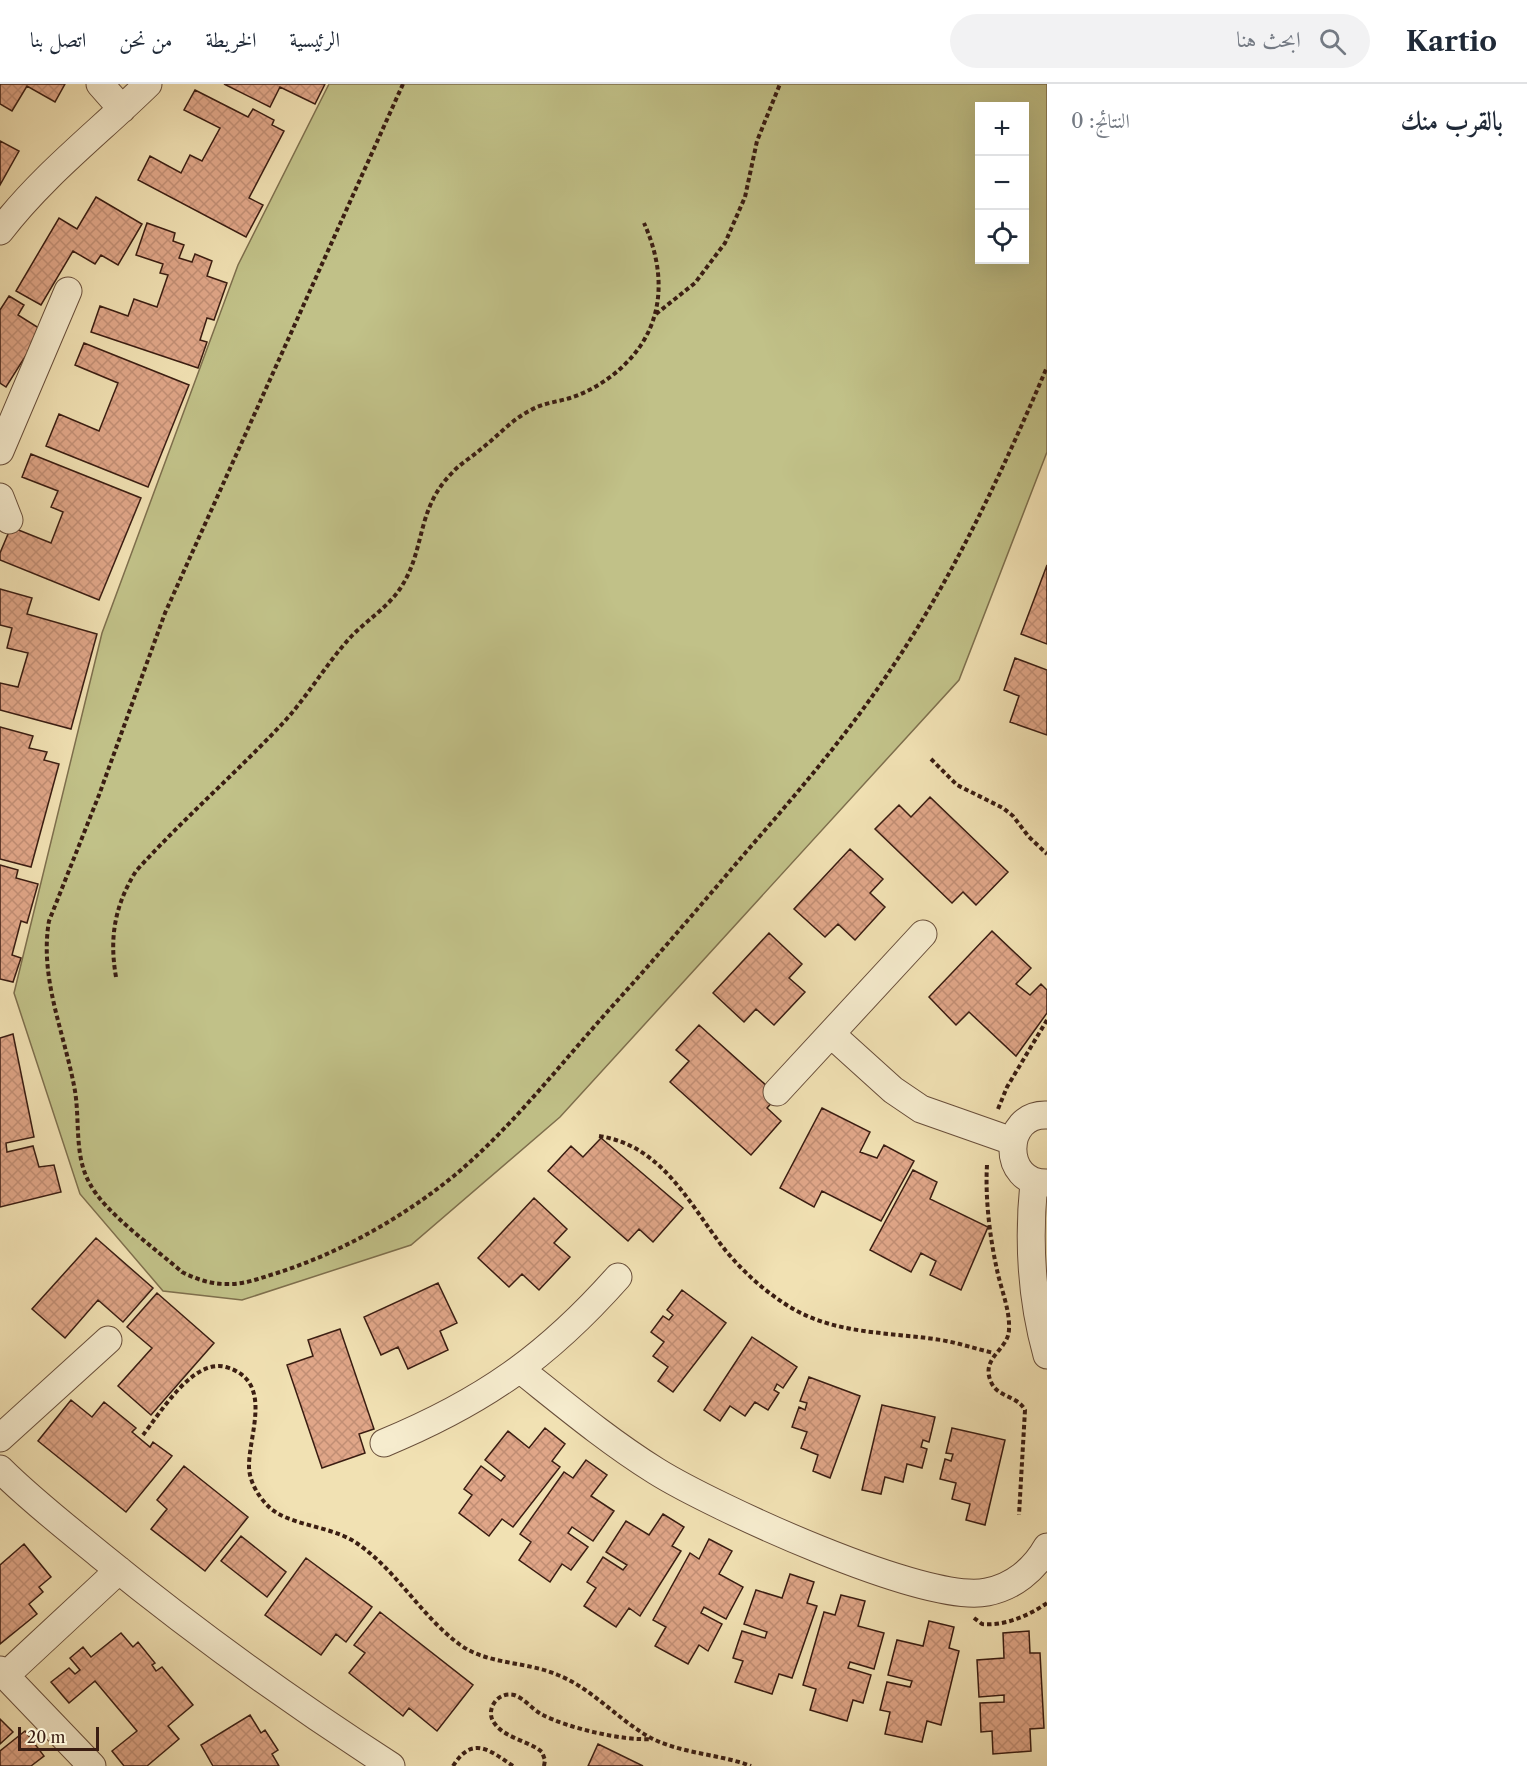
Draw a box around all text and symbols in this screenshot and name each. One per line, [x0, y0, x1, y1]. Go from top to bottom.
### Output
search box [950, 14, 1370, 68]
text: Kartio [1406, 24, 1497, 58]
icon: search [1316, 25, 1349, 58]
text: ابحث هنا [1236, 26, 1301, 53]
text: اتصل بنا [30, 27, 86, 52]
text: من نحن [119, 27, 172, 52]
text: الخريطة [205, 27, 257, 52]
text: الرئيسية [290, 27, 340, 52]
map controls [975, 102, 1029, 264]
button: + [975, 102, 1029, 156]
text: بالقرب منك [1400, 105, 1503, 137]
text: النتائج: 0 [1071, 109, 1130, 133]
button: − [975, 156, 1029, 210]
button: locate [975, 210, 1029, 264]
scale bar [18, 1724, 99, 1752]
text: 20 m [27, 1727, 66, 1747]

